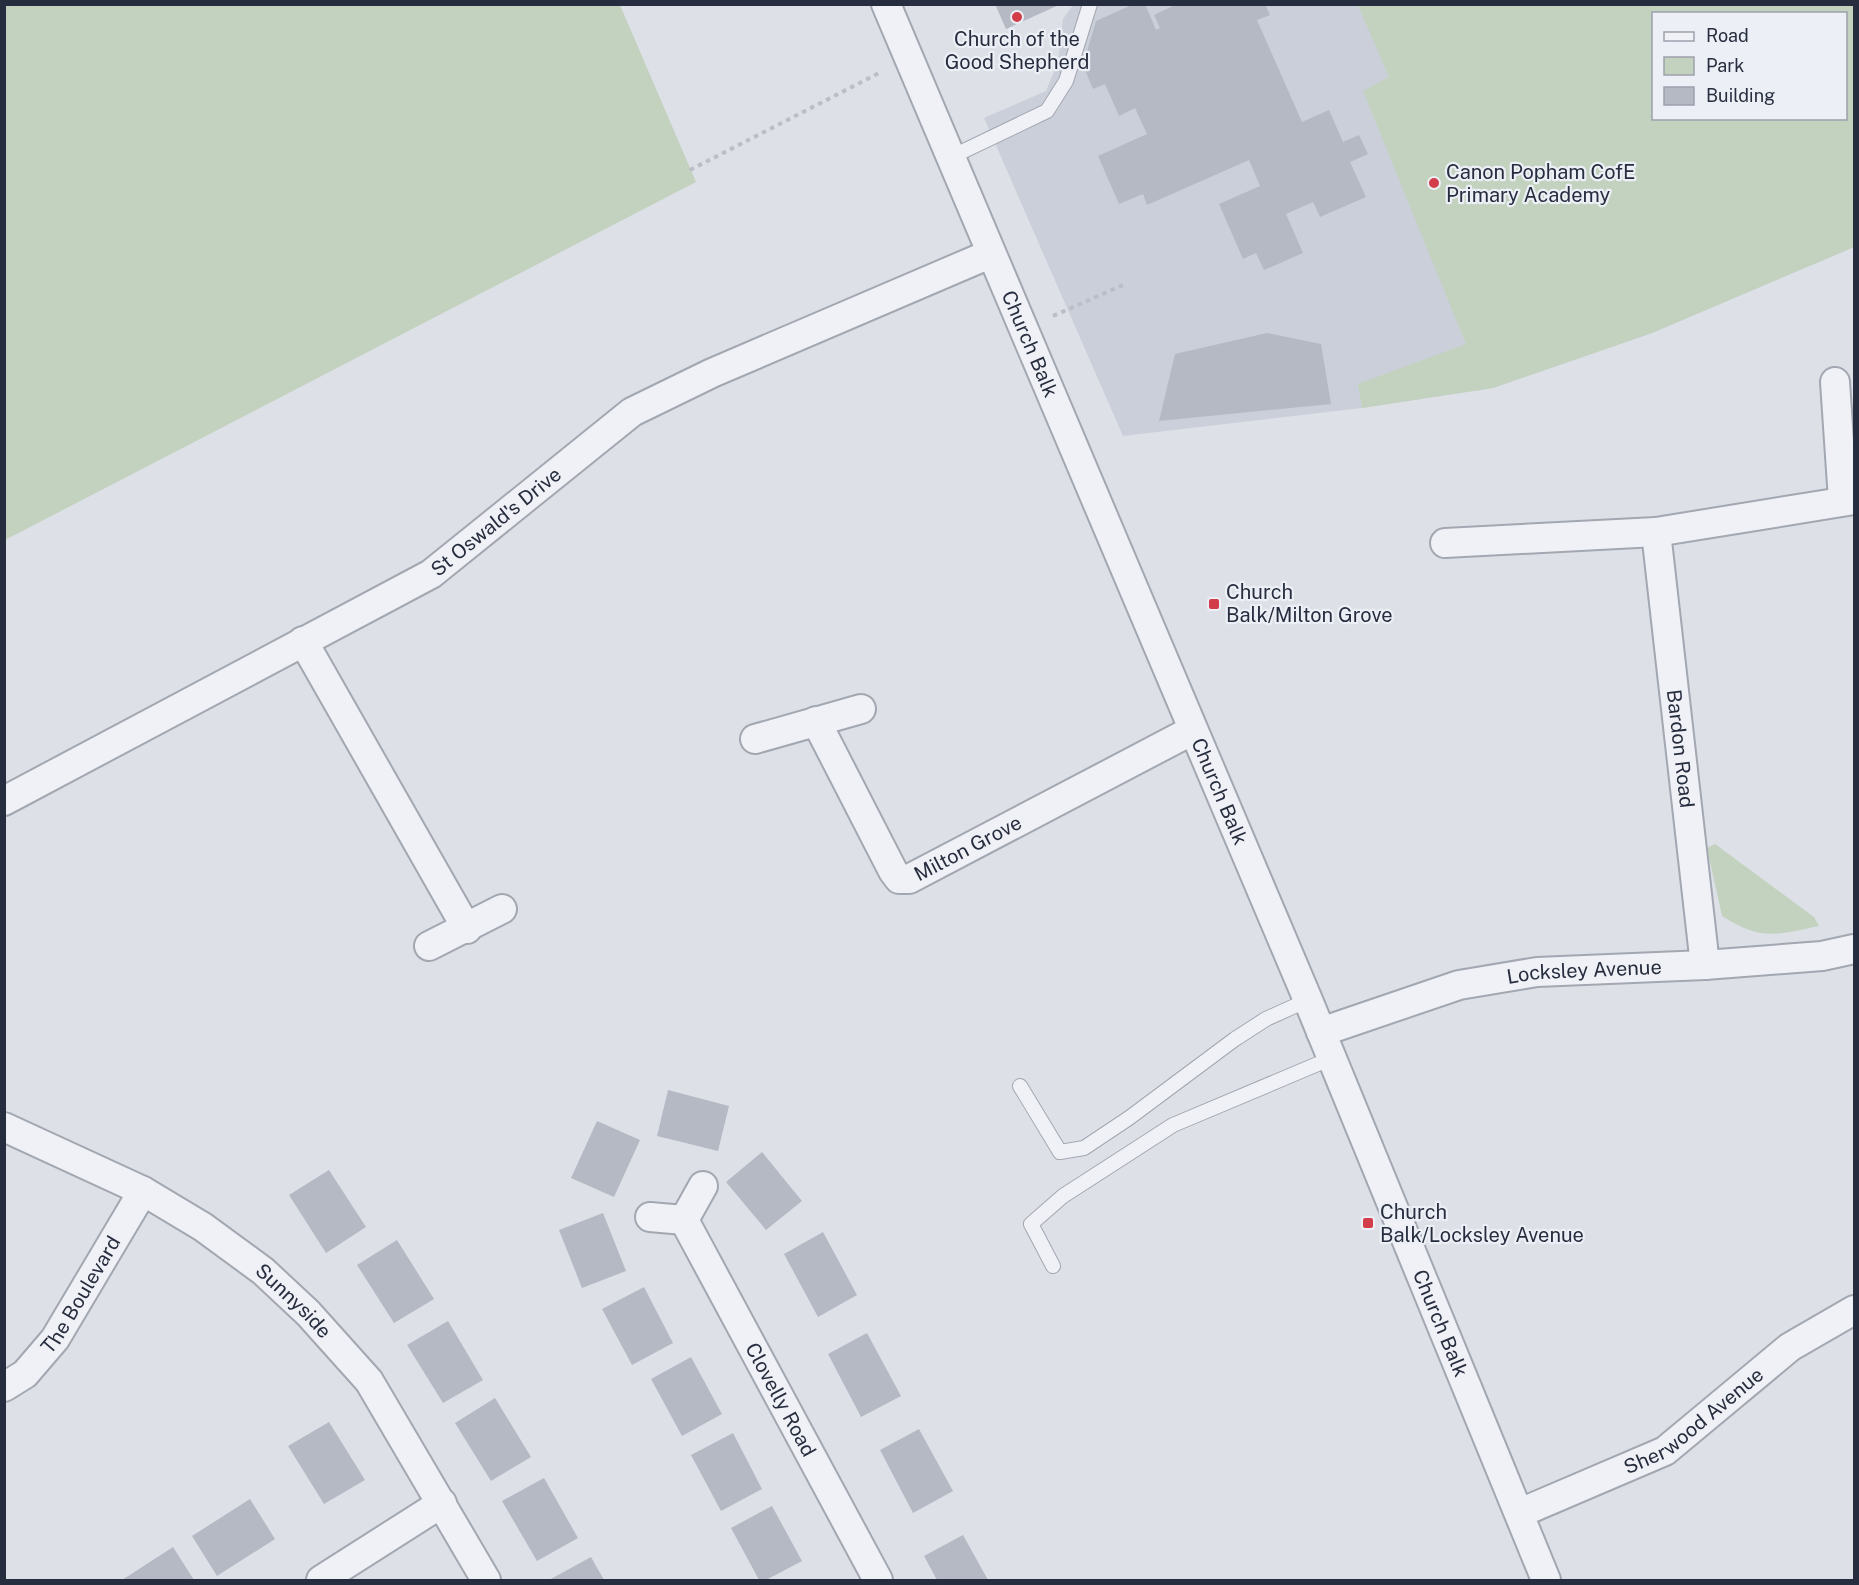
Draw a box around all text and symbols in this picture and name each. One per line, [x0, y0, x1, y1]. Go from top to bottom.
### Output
marker: Church of the Good Shepherd [1010, 10, 1024, 24]
legend [1652, 12, 1847, 120]
text: Road [1706, 25, 1749, 46]
place label: Church of the Good Shepherd [945, 27, 1089, 74]
text: Park [1706, 55, 1744, 76]
text: Building [1706, 85, 1775, 106]
place label: Canon Popham CofE Primary Academy [1446, 160, 1635, 207]
marker: Canon Popham CofE Primary Academy [1427, 176, 1441, 190]
street label: Church Balk [997, 287, 1063, 401]
street label: St Oswald's Drive [426, 462, 566, 581]
place label: Church Balk/Milton Grove [1226, 580, 1393, 627]
marker: Church Balk/Milton Grove [1207, 597, 1221, 611]
street label: Bardon Road [1662, 688, 1699, 809]
street label: Church Balk [1186, 734, 1253, 848]
street label: Milton Grove [910, 810, 1026, 886]
street label: Locksley Avenue [1505, 955, 1662, 989]
place label: Church Balk/Locksley Avenue [1380, 1200, 1584, 1247]
marker: Church Balk/Locksley Avenue [1361, 1216, 1375, 1230]
street label: The Boulevard [36, 1232, 126, 1359]
street label: Sunnyside [251, 1258, 337, 1343]
street label: Church Balk [1408, 1266, 1473, 1380]
street label: Clovelly Road [740, 1338, 821, 1461]
street label: Sherwood Avenue [1620, 1362, 1768, 1479]

